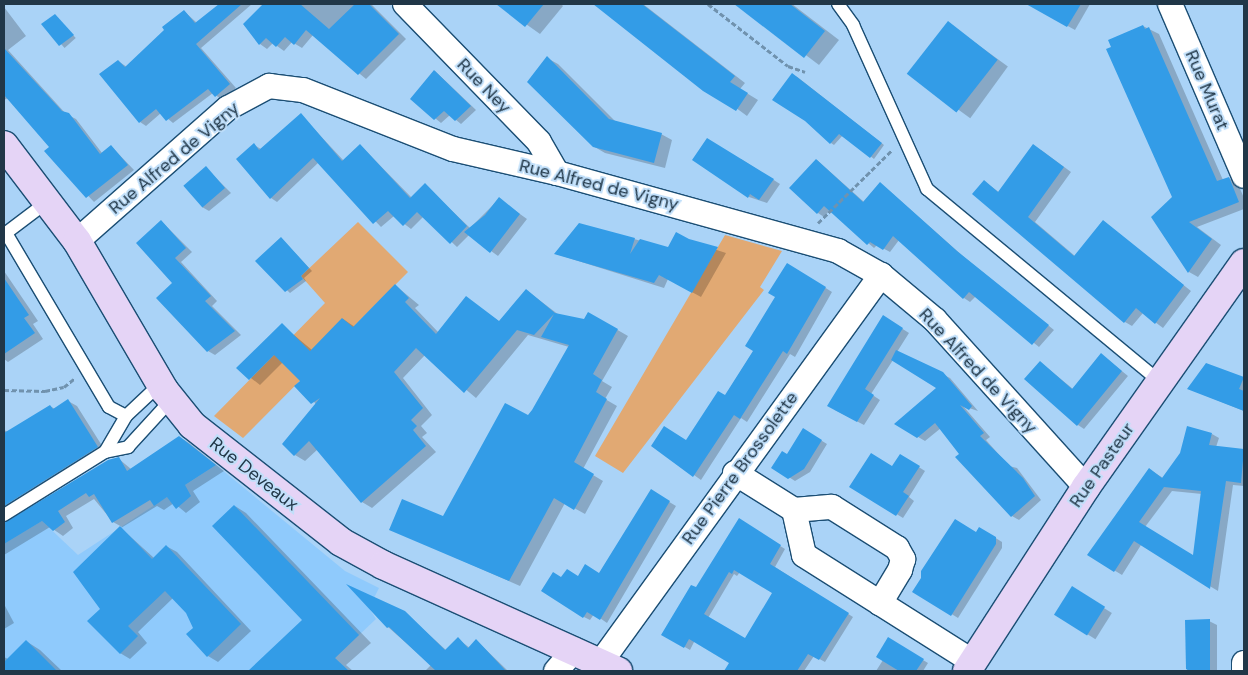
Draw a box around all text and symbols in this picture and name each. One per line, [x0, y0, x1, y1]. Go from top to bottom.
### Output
street label: Rue Murat [1181, 47, 1233, 133]
street label: Rue Ney [452, 54, 516, 118]
street label: Rue Alfred de Vigny [104, 97, 244, 219]
street label: Rue Alfred de Vigny [517, 155, 681, 215]
street label: Rue Alfred de Vigny [914, 304, 1042, 438]
street label: Rue Pierre Brossolette [677, 387, 803, 549]
street label: Rue Pasteur [1065, 418, 1139, 512]
street label: Rue Deveaux [205, 433, 303, 515]

